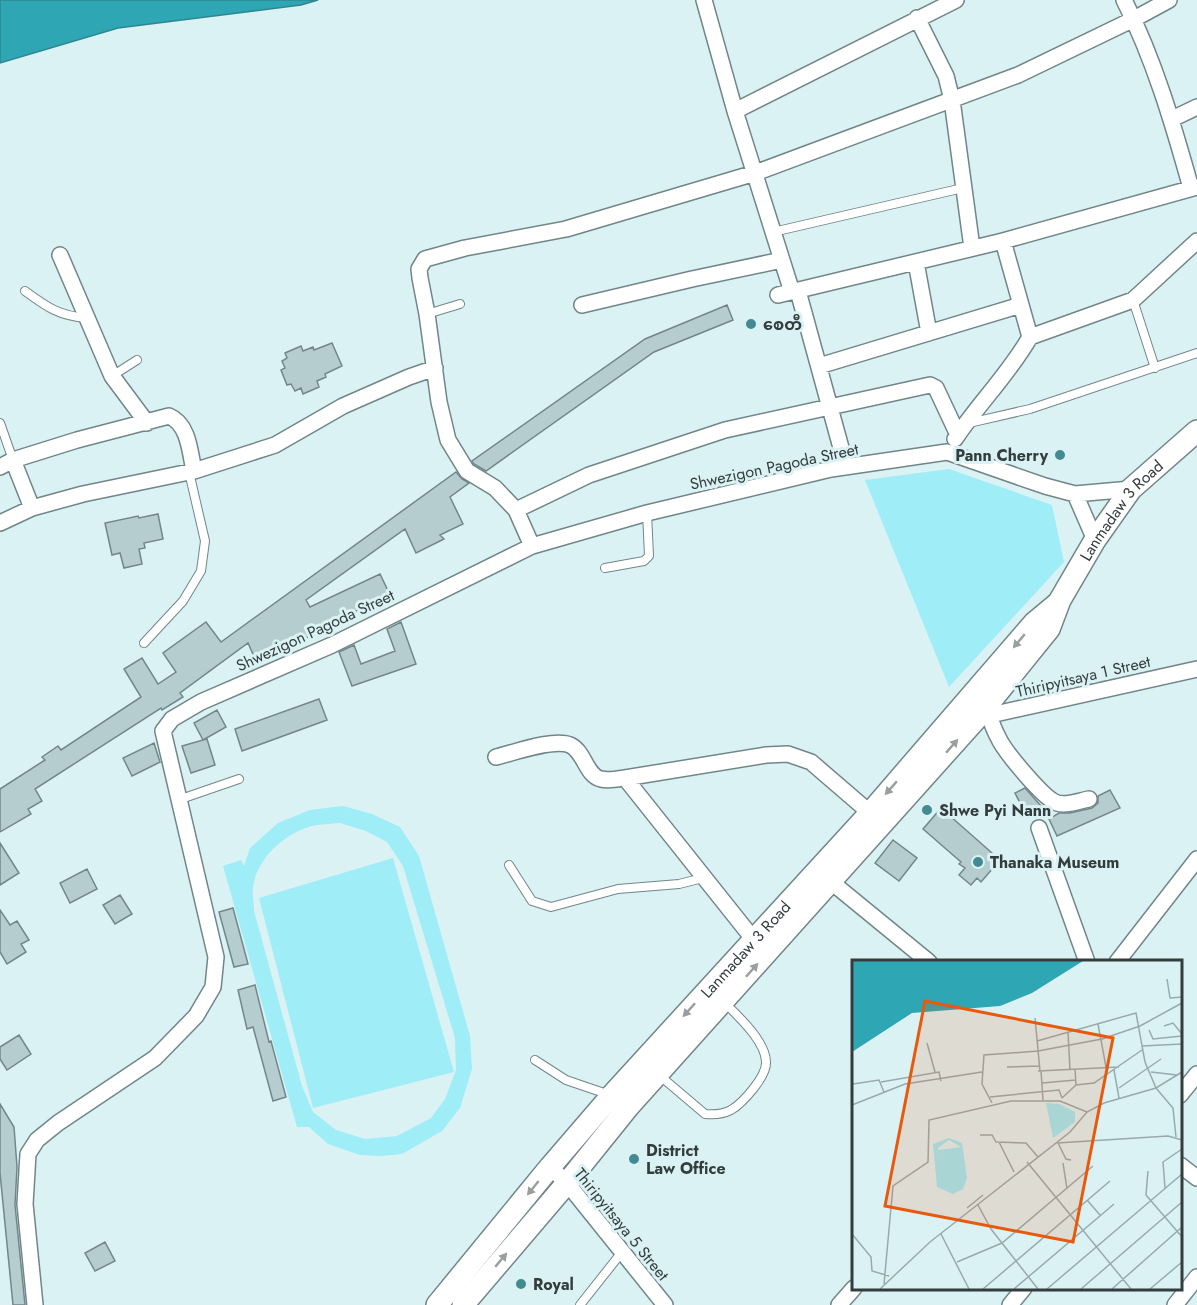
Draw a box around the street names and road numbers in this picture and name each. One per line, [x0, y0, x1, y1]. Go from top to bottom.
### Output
street label: Shwezigon Pagoda Street [688, 437, 861, 496]
street label: Lanmadaw 3 Road [1074, 455, 1168, 565]
street label: Shwezigon Pagoda Street [232, 584, 398, 677]
street label: Thiripyitsaya 1 Street [1014, 650, 1153, 703]
street label: Lanmadaw 3 Road [695, 896, 796, 1003]
street label: Thiripyitsaya 5 Street [569, 1163, 674, 1286]

